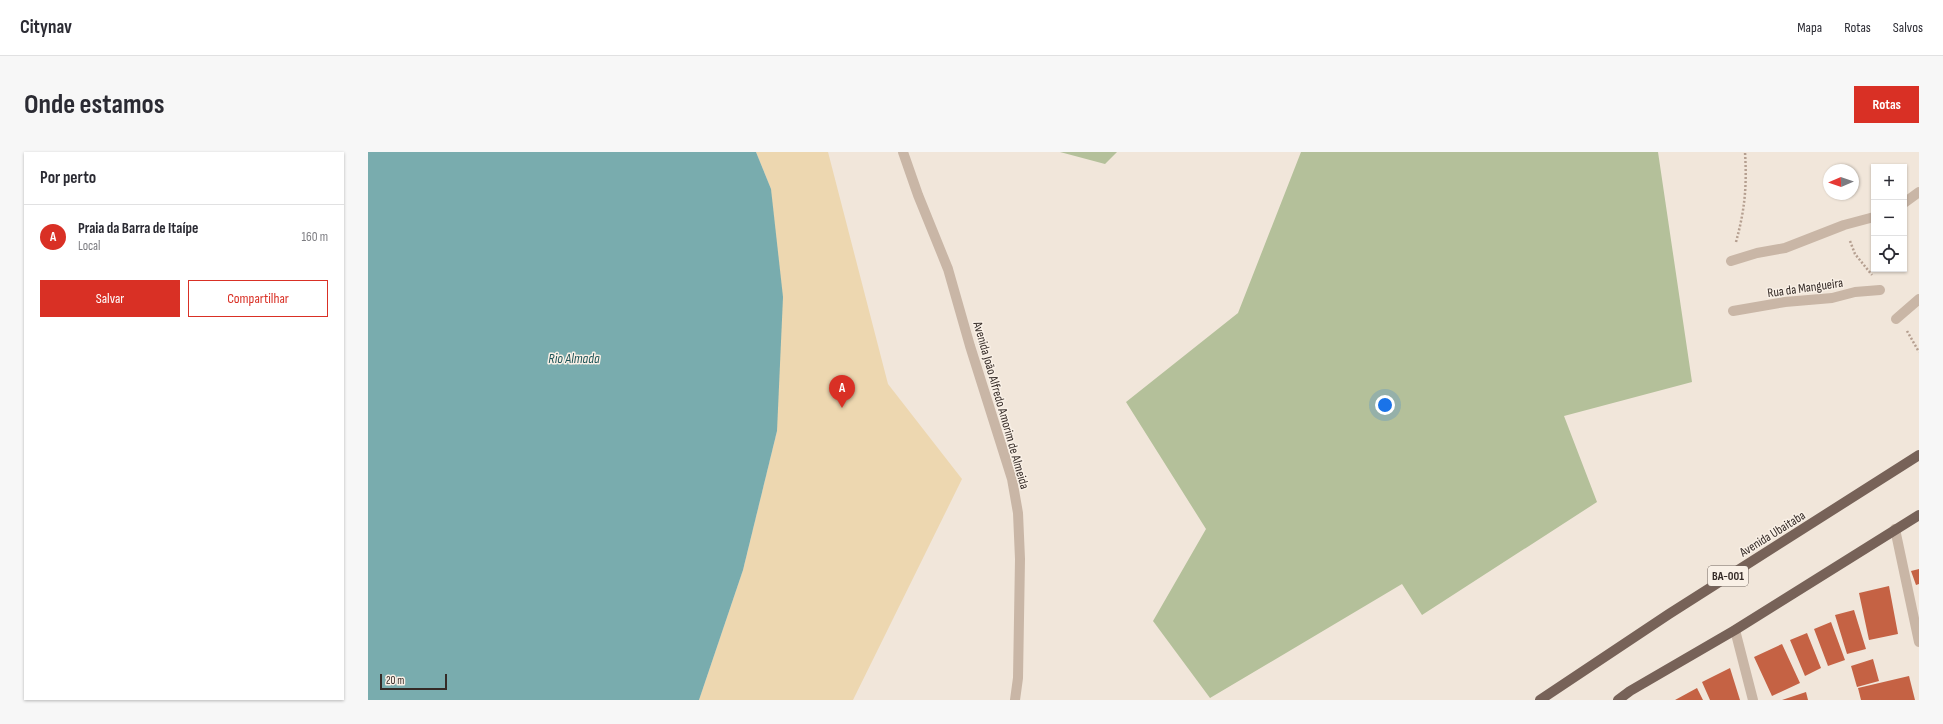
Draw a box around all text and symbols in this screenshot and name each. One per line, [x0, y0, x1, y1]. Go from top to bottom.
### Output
text: Citynav [20, 16, 72, 39]
text: Mapa [1797, 19, 1822, 36]
text: Rotas [1844, 19, 1871, 36]
text: Salvos [1893, 19, 1923, 36]
button: Rotas [1854, 86, 1919, 123]
text: Onde estamos [24, 88, 164, 121]
north arrow [1823, 164, 1859, 200]
map controls [1871, 164, 1907, 272]
button: + [1871, 164, 1907, 200]
text: Por perto [40, 168, 96, 188]
button: − [1871, 200, 1907, 236]
text: Praia da Barra de Itaípe [78, 219, 198, 238]
text: A [50, 229, 56, 245]
text: 160 m [302, 229, 328, 245]
button: locate [1871, 236, 1907, 272]
text: Local [78, 238, 101, 254]
street label: Rua da Mangueira [1766, 275, 1844, 301]
button: Salvar [40, 280, 180, 317]
button: Compartilhar [188, 280, 328, 317]
street label: Avenida João Alfredo Amorim de Almeida [969, 319, 1033, 491]
water label: Rio Almada [548, 350, 600, 367]
pin: A [829, 375, 855, 408]
your location [1375, 395, 1395, 415]
street label: Avenida Ubaitaba [1736, 507, 1808, 561]
road number: BA-001 [1708, 566, 1748, 586]
scale bar [380, 672, 447, 691]
text: 20 m [386, 674, 404, 687]

